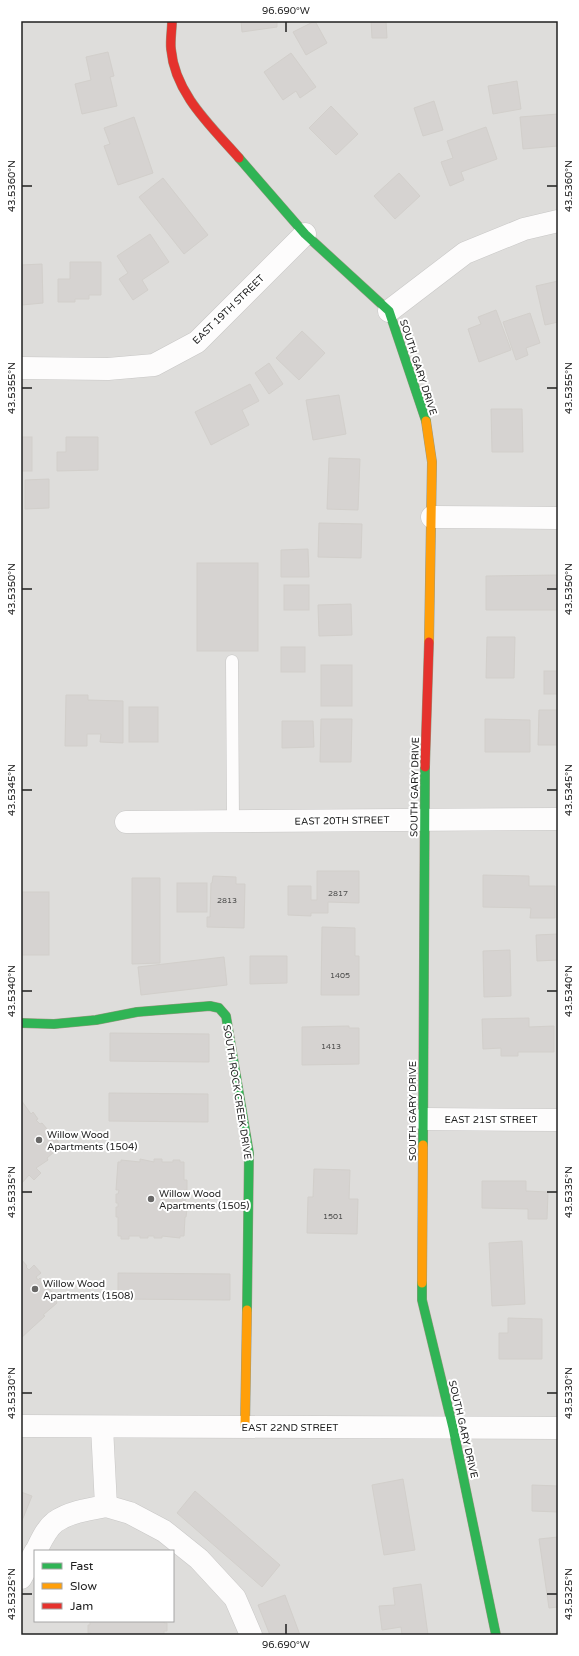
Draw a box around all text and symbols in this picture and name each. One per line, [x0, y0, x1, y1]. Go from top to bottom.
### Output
text: 96.690°W [262, 5, 310, 17]
text: 43.5360°N [6, 160, 18, 212]
text: 43.5360°N [563, 160, 575, 212]
street label: EAST 19TH STREET [190, 272, 267, 347]
street label: SOUTH GARY DRIVE [397, 318, 439, 417]
text: 43.5355°N [6, 362, 18, 414]
text: 43.5355°N [563, 362, 575, 414]
text: 43.5350°N [6, 563, 18, 615]
text: 43.5350°N [563, 563, 575, 615]
street label: SOUTH GARY DRIVE [408, 737, 422, 837]
text: 43.5345°N [6, 764, 18, 816]
text: 43.5345°N [563, 764, 575, 816]
street label: EAST 20TH STREET [294, 814, 390, 828]
house number: 2817 [328, 889, 348, 898]
house number: 2813 [217, 896, 237, 905]
text: 43.5340°N [6, 965, 18, 1017]
text: 43.5340°N [563, 965, 575, 1017]
house number: 1405 [330, 971, 350, 980]
street label: SOUTH ROCK CREEK DRIVE [220, 1024, 254, 1161]
house number: 1413 [321, 1042, 341, 1051]
street label: SOUTH GARY DRIVE [407, 1061, 419, 1161]
street label: EAST 21ST STREET [444, 1114, 538, 1126]
place label: Willow Wood Apartments (1504) [47, 1129, 137, 1153]
marker: Willow Wood Apartments (1504) [34, 1135, 44, 1145]
text: 43.5335°N [6, 1166, 18, 1218]
text: 43.5335°N [563, 1166, 575, 1218]
place label: Willow Wood Apartments (1505) [159, 1188, 249, 1212]
marker: Willow Wood Apartments (1505) [146, 1194, 156, 1204]
house number: 1501 [323, 1212, 343, 1221]
place label: Willow Wood Apartments (1508) [43, 1278, 133, 1302]
marker: Willow Wood Apartments (1508) [30, 1284, 40, 1294]
text: 43.5330°N [6, 1367, 18, 1419]
text: 43.5330°N [563, 1367, 575, 1419]
street label: SOUTH GARY DRIVE [446, 1379, 480, 1479]
street label: EAST 22ND STREET [242, 1422, 338, 1434]
legend [34, 1550, 174, 1622]
text: Fast [70, 1559, 94, 1573]
text: 43.5325°N [6, 1568, 18, 1620]
text: 43.5325°N [563, 1568, 575, 1620]
text: Slow [70, 1579, 97, 1593]
text: Jam [70, 1599, 93, 1613]
text: 96.690°W [262, 1639, 310, 1651]

